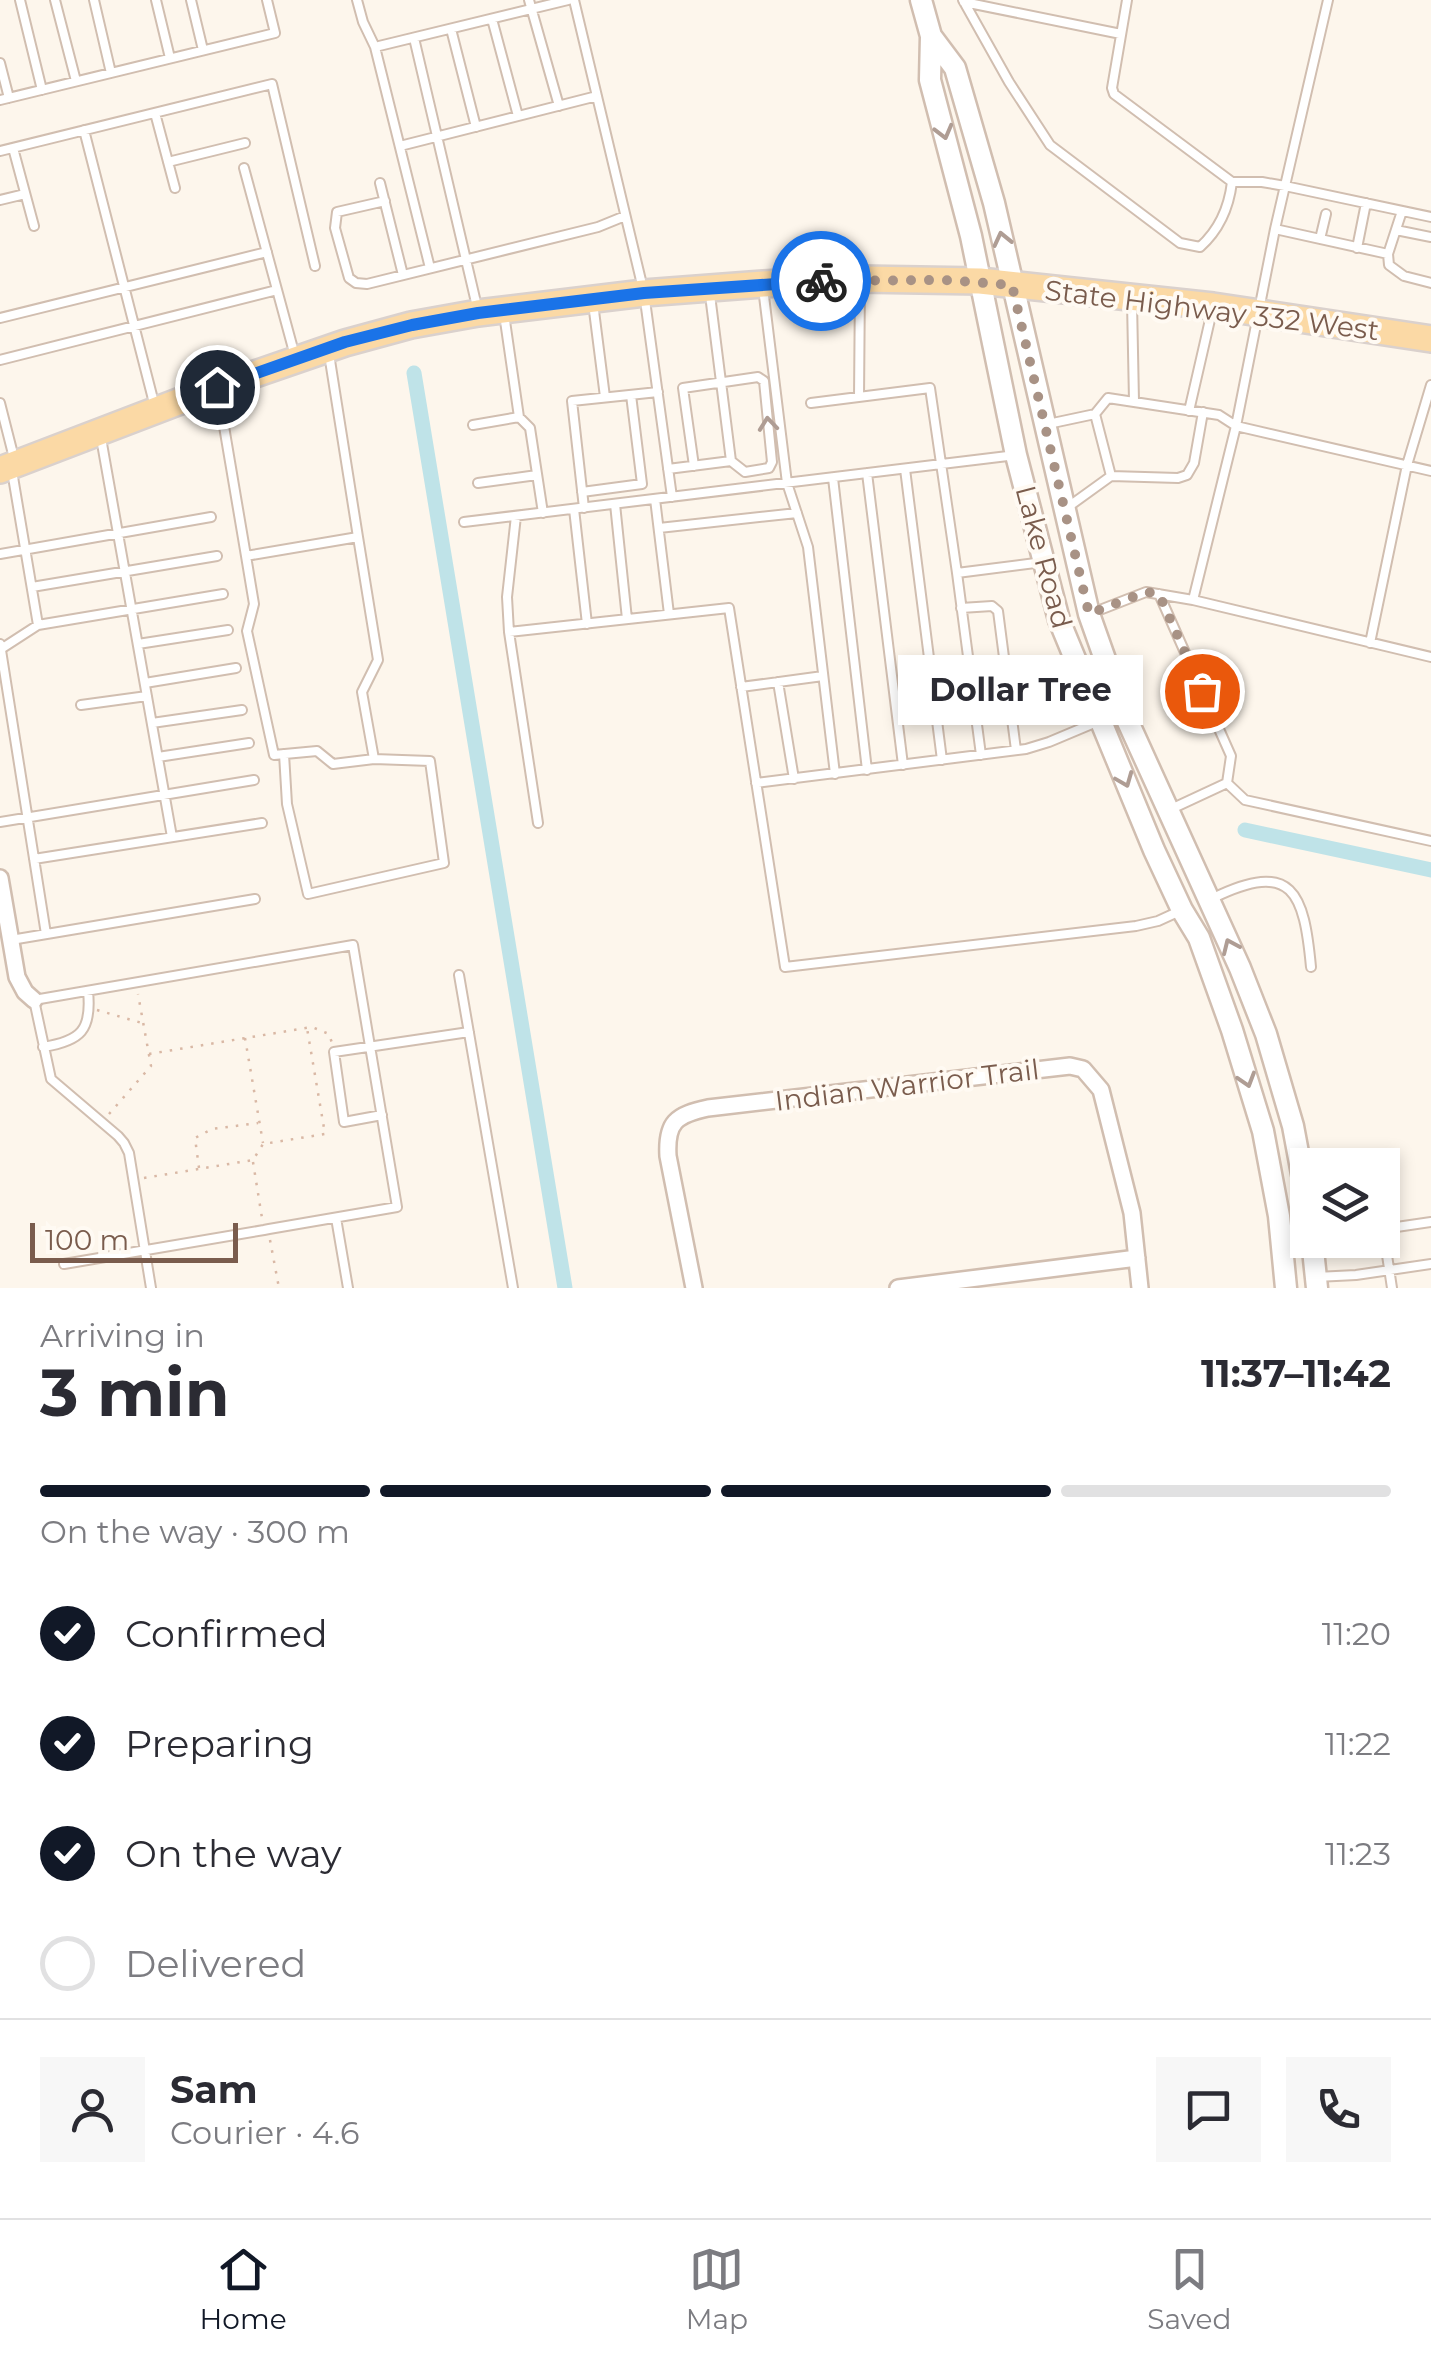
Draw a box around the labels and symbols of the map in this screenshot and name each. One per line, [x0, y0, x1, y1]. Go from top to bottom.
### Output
one-way arrow [932, 123, 953, 140]
courier [771, 231, 871, 331]
one-way arrow [993, 231, 1014, 248]
street label: State Highway 332 West [1043, 273, 1381, 347]
pin [175, 345, 260, 430]
one-way arrow [758, 415, 779, 431]
street label: Lake Road [1009, 482, 1079, 632]
pin [1160, 649, 1245, 734]
callout: Dollar Tree [897, 656, 1142, 726]
one-way arrow [1113, 770, 1133, 788]
one-way arrow [1222, 938, 1242, 956]
street label: Indian Warrior Trail [773, 1052, 1041, 1118]
one-way arrow [1235, 1071, 1256, 1088]
scale bar [30, 1218, 238, 1262]

